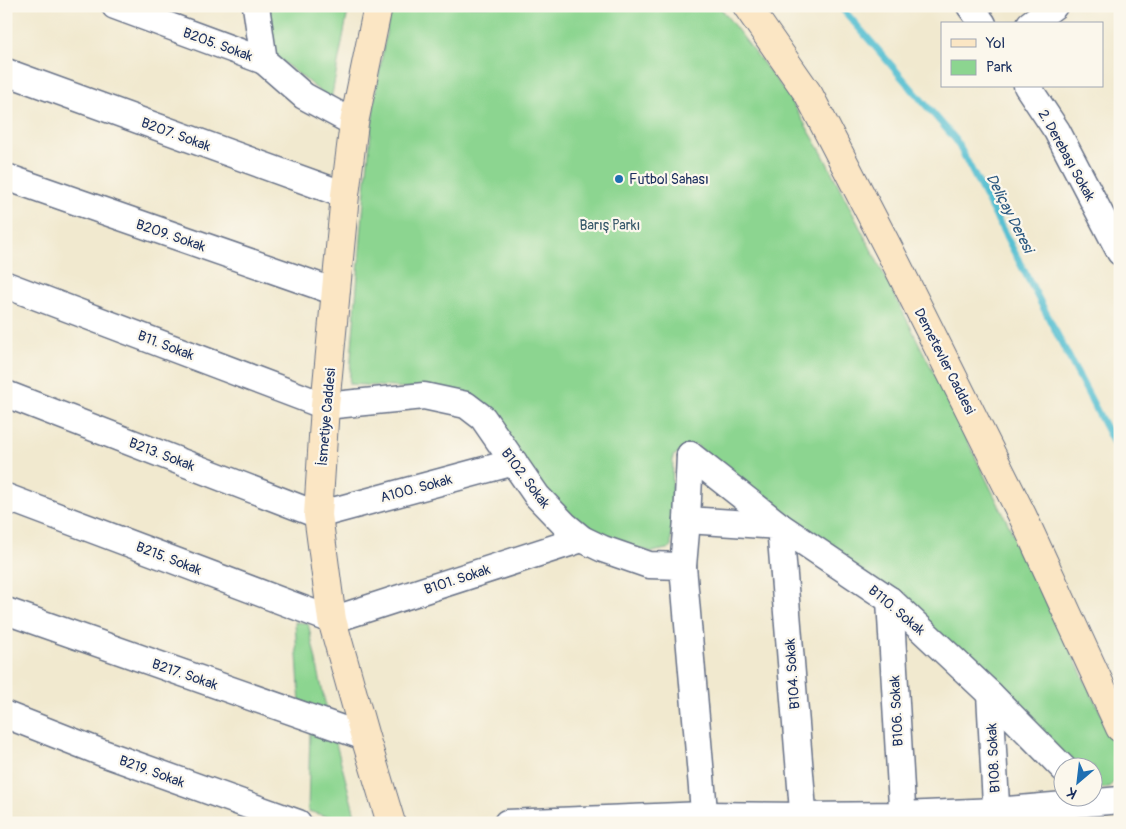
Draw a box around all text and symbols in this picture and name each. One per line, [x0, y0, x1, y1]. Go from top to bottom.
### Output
legend [941, 22, 1104, 88]
street label: B205. Sokak [181, 24, 255, 65]
text: Yol [985, 34, 1005, 53]
text: Park [986, 58, 1013, 77]
street label: 2. Derebaşı Sokak [1035, 107, 1099, 204]
street label: B207. Sokak [139, 114, 213, 155]
place label: Futbol Sahası [629, 171, 709, 188]
water label: Deliçay Deresi [982, 171, 1039, 258]
marker: Futbol Sahası [613, 173, 625, 185]
street label: B209. Sokak [134, 216, 208, 255]
park label: Barış Parkı [580, 217, 640, 234]
street label: Demetevler Caddesi [911, 305, 979, 418]
street label: B11. Sokak [135, 327, 196, 364]
street label: İsmetiye Caddesi [314, 367, 339, 467]
street label: B213. Sokak [127, 434, 197, 475]
street label: B102. Sokak [498, 445, 554, 512]
street label: A100. Sokak [378, 471, 454, 506]
street label: B215. Sokak [134, 538, 204, 579]
street label: B101. Sokak [422, 561, 492, 598]
street label: B110. Sokak [865, 582, 928, 639]
street label: B104. Sokak [782, 638, 803, 710]
street label: B217. Sokak [150, 655, 220, 694]
street label: B106. Sokak [886, 675, 907, 747]
street label: B108. Sokak [983, 722, 1004, 793]
street label: B219. Sokak [117, 752, 187, 791]
north arrow [1054, 756, 1104, 806]
text: K [1064, 783, 1080, 803]

